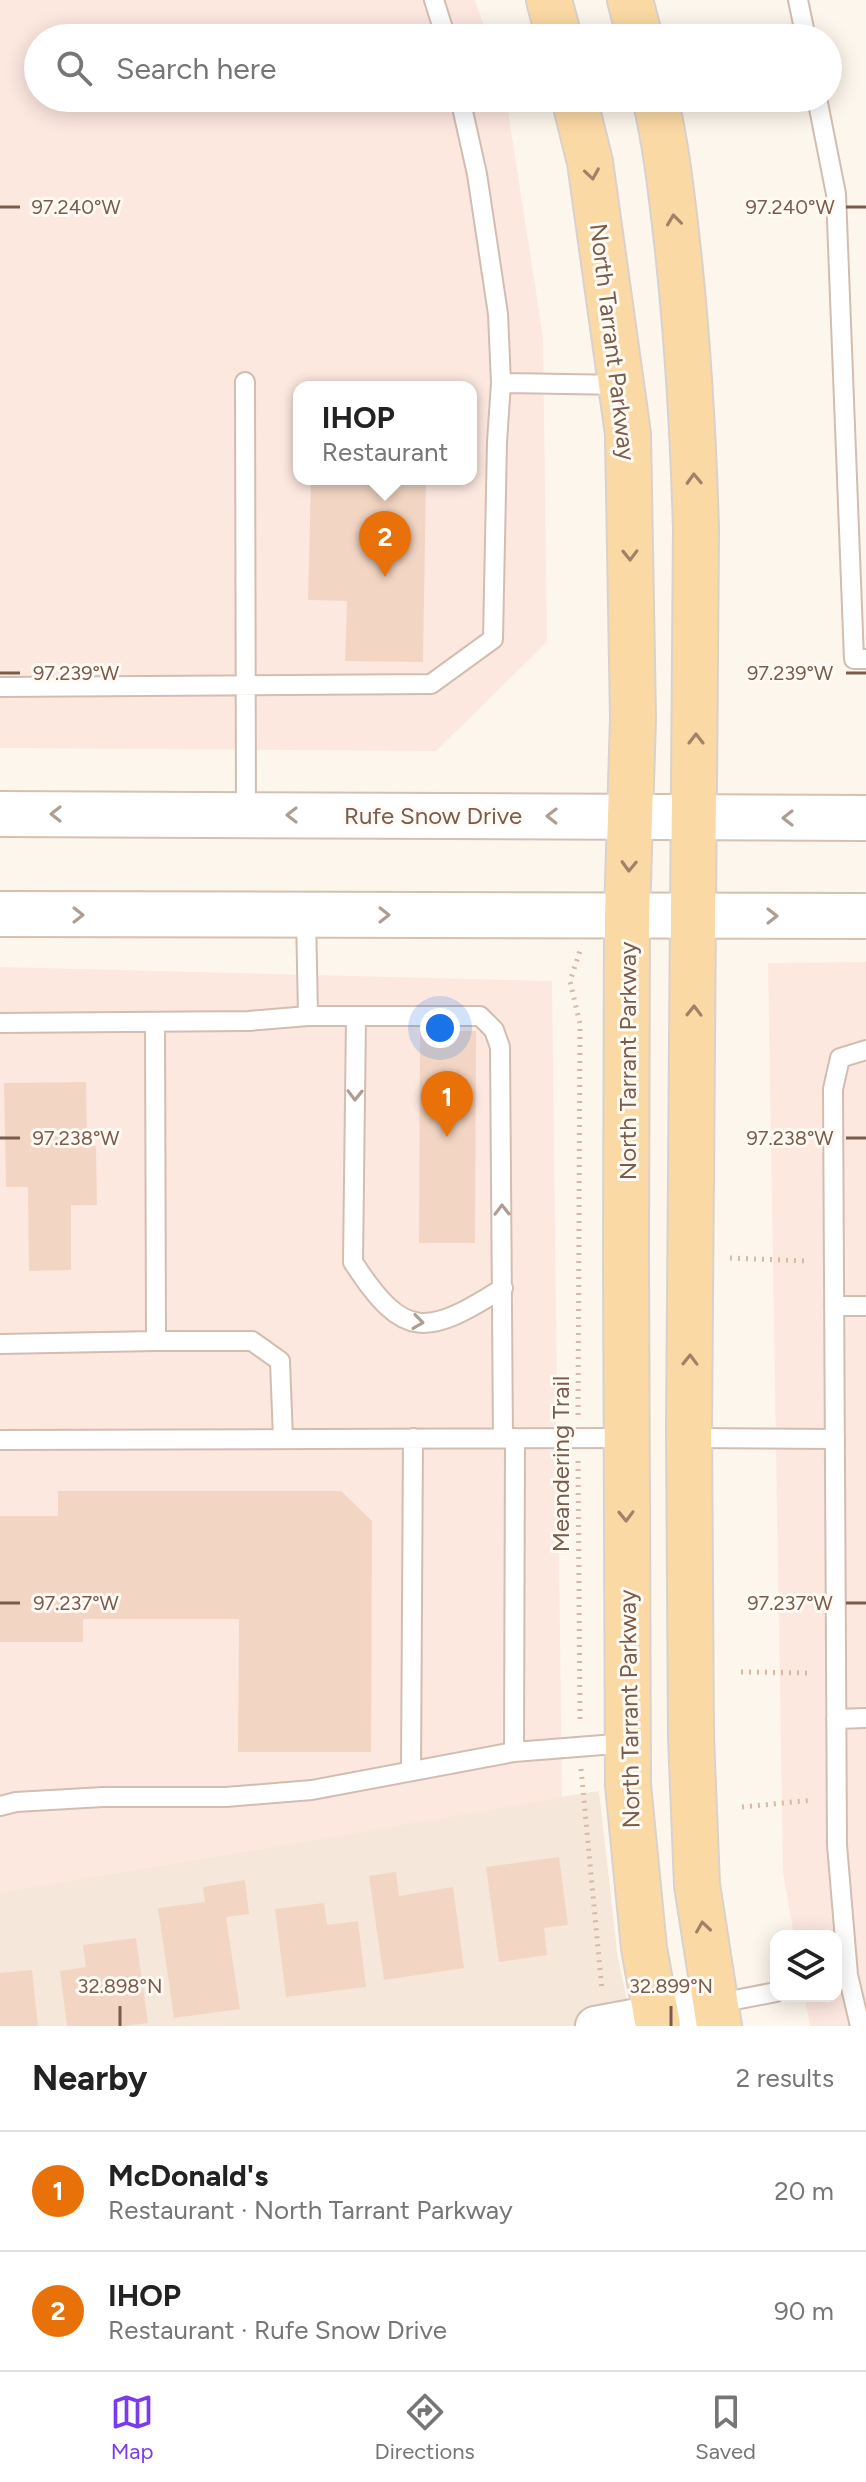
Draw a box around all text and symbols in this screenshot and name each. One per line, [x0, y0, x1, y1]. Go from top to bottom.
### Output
search box [24, 24, 842, 112]
icon: search [52, 46, 96, 90]
text: Search here [116, 50, 276, 87]
one-way arrow [583, 167, 600, 181]
text: 97.240°W [31, 195, 121, 219]
text: 97.240°W [745, 195, 835, 219]
one-way arrow [666, 213, 683, 226]
street label: North Tarrant Parkway [584, 222, 642, 463]
popup [293, 381, 477, 485]
text: IHOP [322, 399, 395, 436]
text: Restaurant [322, 436, 448, 468]
one-way arrow [686, 472, 703, 485]
pin: 2 [359, 511, 411, 577]
one-way arrow [622, 549, 639, 562]
text: 97.239°W [33, 661, 119, 685]
text: 97.239°W [747, 661, 833, 685]
one-way arrow [687, 732, 705, 745]
street label: Rufe Snow Drive [344, 801, 522, 830]
one-way arrow [49, 805, 62, 823]
one-way arrow [285, 806, 298, 824]
one-way arrow [545, 807, 558, 825]
one-way arrow [781, 809, 794, 827]
one-way arrow [620, 860, 637, 873]
one-way arrow [72, 906, 85, 924]
one-way arrow [378, 906, 391, 924]
one-way arrow [766, 907, 779, 925]
street label: North Tarrant Parkway [613, 941, 642, 1180]
one-way arrow [685, 1004, 703, 1017]
your location [420, 1008, 460, 1048]
pin: 1 [421, 1071, 473, 1137]
one-way arrow [346, 1089, 364, 1102]
text: 97.238°W [32, 1126, 120, 1150]
text: 97.238°W [746, 1126, 834, 1150]
one-way arrow [493, 1203, 511, 1216]
one-way arrow [411, 1313, 425, 1330]
one-way arrow [681, 1353, 699, 1366]
street label: Meandering Trail [546, 1376, 575, 1552]
one-way arrow [617, 1510, 635, 1523]
street label: North Tarrant Parkway [612, 1589, 646, 1829]
text: 97.237°W [33, 1591, 119, 1615]
text: 97.237°W [747, 1591, 833, 1615]
one-way arrow [695, 1920, 712, 1934]
map controls [770, 1930, 842, 2002]
button: layers [770, 1930, 842, 2002]
text: 32.898°N [78, 1974, 162, 1998]
text: 32.899°N [629, 1974, 713, 1998]
text: Nearby [32, 2058, 147, 2099]
text: 2 results [736, 2062, 834, 2094]
text: McDonald's [108, 2157, 268, 2194]
text: 1 [53, 2175, 63, 2207]
text: 20 m [774, 2175, 834, 2207]
text: Restaurant · North Tarrant Parkway [108, 2194, 513, 2226]
text: IHOP [108, 2277, 181, 2314]
text: 2 [50, 2295, 66, 2327]
text: 90 m [774, 2295, 834, 2327]
text: Restaurant · Rufe Snow Drive [108, 2314, 447, 2346]
tab: Map [110, 2390, 154, 2465]
tab: Directions [375, 2390, 475, 2465]
tab: Saved [695, 2390, 756, 2465]

